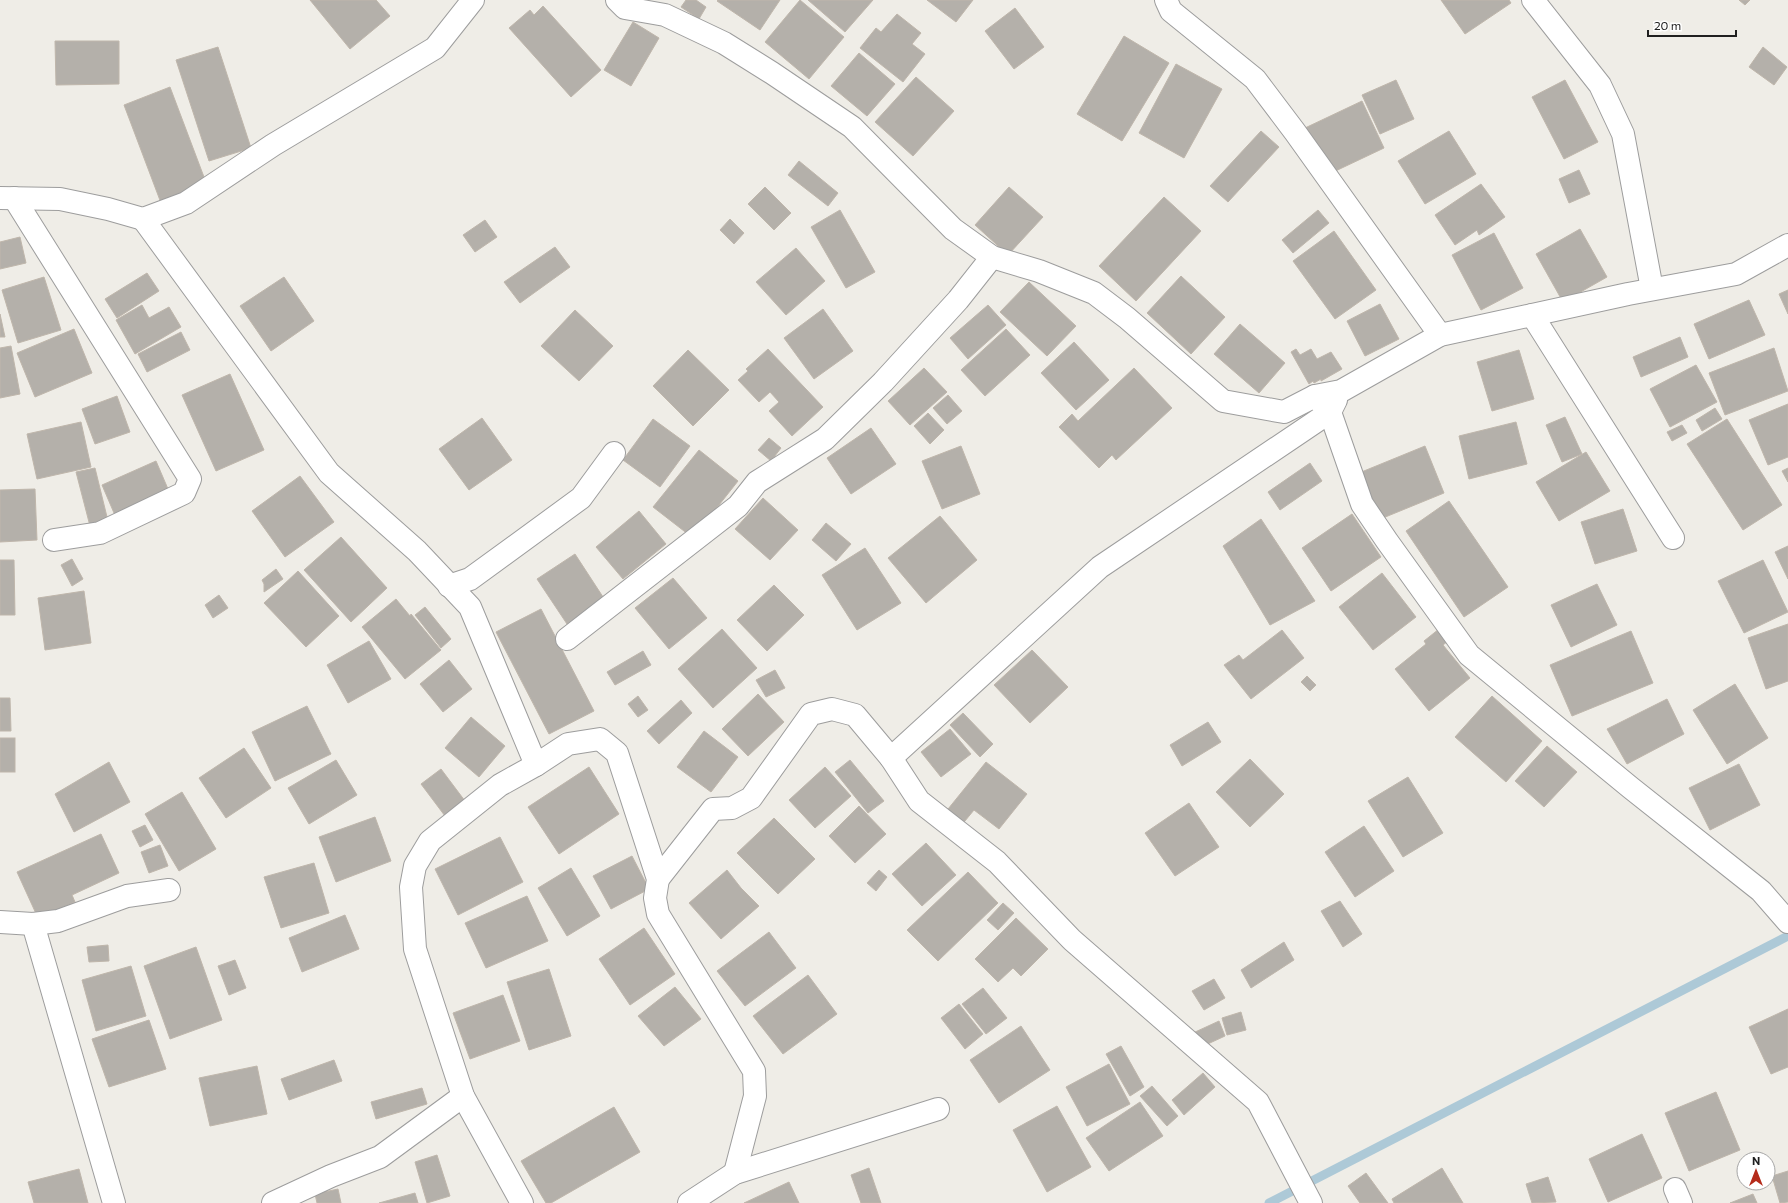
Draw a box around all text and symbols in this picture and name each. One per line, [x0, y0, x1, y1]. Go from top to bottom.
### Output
scale bar [1648, 12, 1736, 38]
text: 20 m [1654, 18, 1681, 32]
north arrow [1736, 1151, 1776, 1191]
text: N [1752, 1154, 1760, 1167]

